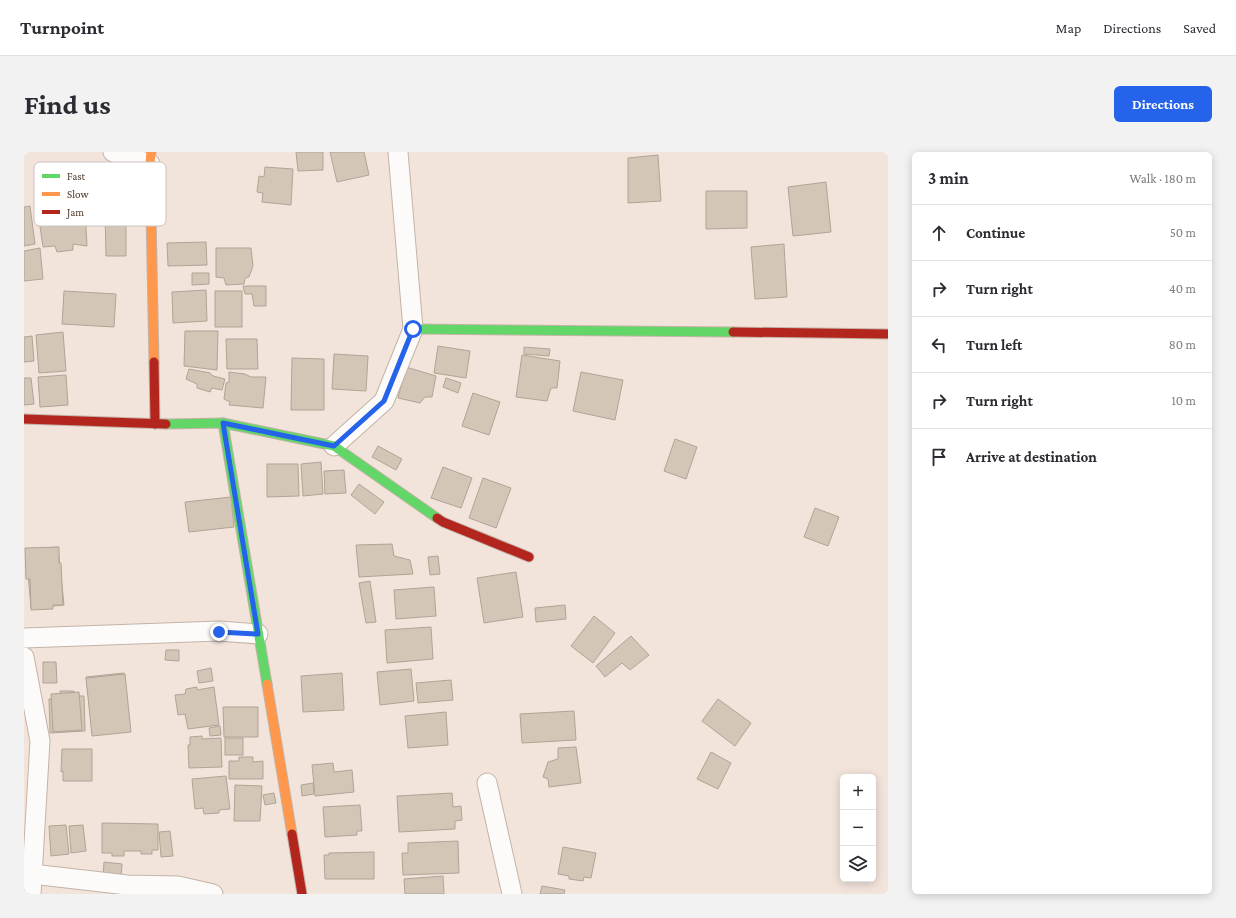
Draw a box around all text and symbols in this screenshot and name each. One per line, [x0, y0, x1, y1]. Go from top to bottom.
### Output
text: Turnpoint [20, 17, 104, 38]
text: Map [1056, 20, 1081, 36]
text: Directions [1103, 20, 1161, 36]
text: Saved [1183, 20, 1216, 36]
button: Directions [1114, 86, 1212, 122]
text: Find us [24, 89, 111, 120]
legend [34, 162, 166, 226]
text: 3 min [928, 169, 969, 188]
text: Fast [67, 170, 86, 182]
text: Walk · 180 m [1129, 171, 1196, 186]
text: Slow [67, 188, 89, 200]
text: Jam [66, 206, 84, 219]
icon: ahead [928, 222, 950, 244]
text: Continue [966, 225, 1025, 241]
text: 50 m [1170, 225, 1196, 240]
icon: right [928, 278, 950, 300]
text: Turn right [966, 281, 1033, 297]
text: 40 m [1169, 281, 1196, 296]
route start [404, 320, 422, 338]
icon: left [928, 334, 950, 356]
text: Turn left [966, 337, 1022, 353]
text: 80 m [1169, 337, 1196, 352]
icon: right [928, 390, 950, 412]
text: Turn right [966, 393, 1033, 409]
text: 10 m [1171, 393, 1196, 408]
icon: arrive [928, 446, 950, 468]
text: Arrive at destination [966, 449, 1097, 465]
route end [210, 623, 228, 641]
map controls [840, 774, 876, 882]
button: + [840, 774, 876, 810]
button: − [840, 810, 876, 846]
button: layers [840, 846, 876, 882]

